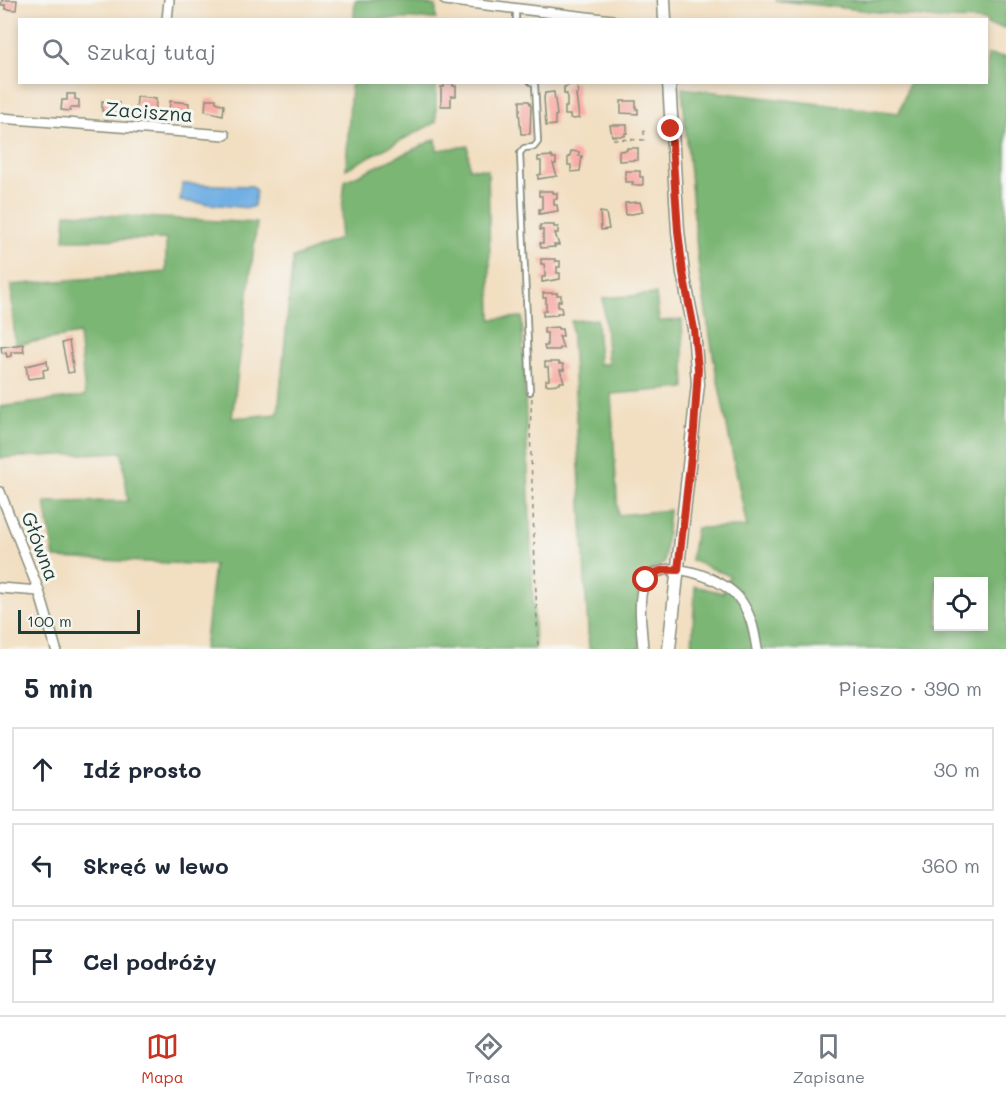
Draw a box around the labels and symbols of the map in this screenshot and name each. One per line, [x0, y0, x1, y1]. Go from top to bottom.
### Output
street label: Zaciszna [104, 95, 194, 127]
route end [657, 115, 683, 141]
street label: Główna [16, 508, 66, 584]
route start [632, 566, 658, 592]
scale bar [18, 607, 140, 634]

